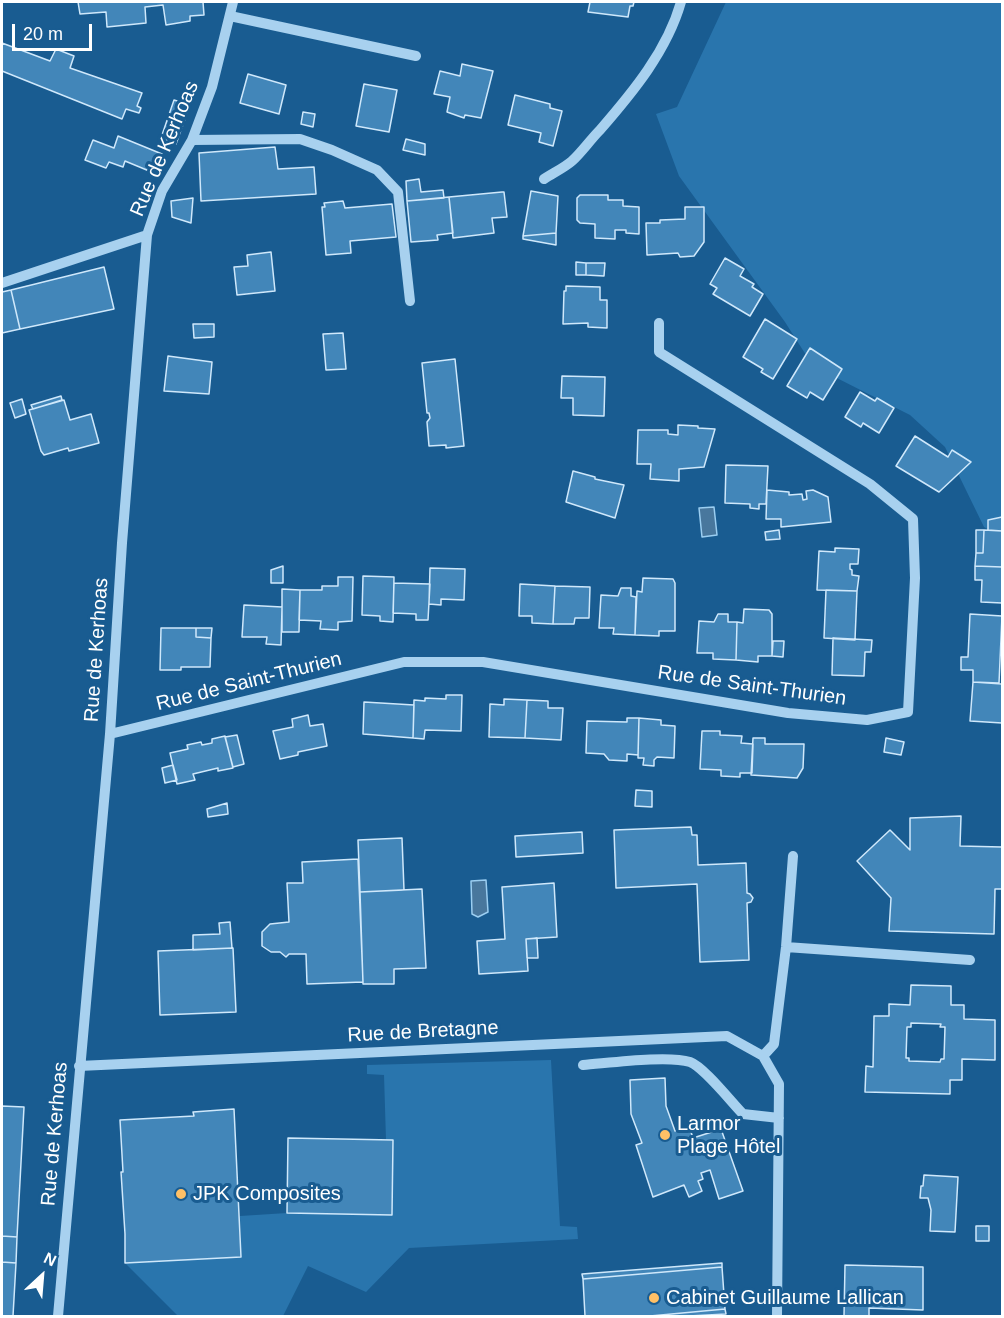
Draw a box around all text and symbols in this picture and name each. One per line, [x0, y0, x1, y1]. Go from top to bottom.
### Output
scale bar [15, 12, 94, 50]
text: 20 m [23, 24, 63, 44]
street label: Rue de Kerhoas [126, 78, 204, 220]
street label: Rue de Kerhoas [80, 577, 114, 723]
street label: Rue de Saint-Thurien [154, 647, 344, 717]
street label: Rue de Saint-Thurien [656, 661, 848, 711]
street label: Rue de Bretagne [347, 1016, 499, 1048]
street label: Rue de Kerhoas [37, 1061, 73, 1207]
place label: Larmor Plage Hôtel [677, 1112, 780, 1159]
marker: Larmor Plage Hôtel [658, 1128, 672, 1142]
place label: JPK Composites [193, 1182, 341, 1206]
marker: JPK Composites [174, 1187, 188, 1201]
north arrow [12, 1246, 72, 1306]
text: N [41, 1249, 59, 1270]
place label: Cabinet Guillaume Lallican [666, 1286, 904, 1310]
marker: Cabinet Guillaume Lallican [647, 1291, 661, 1305]

